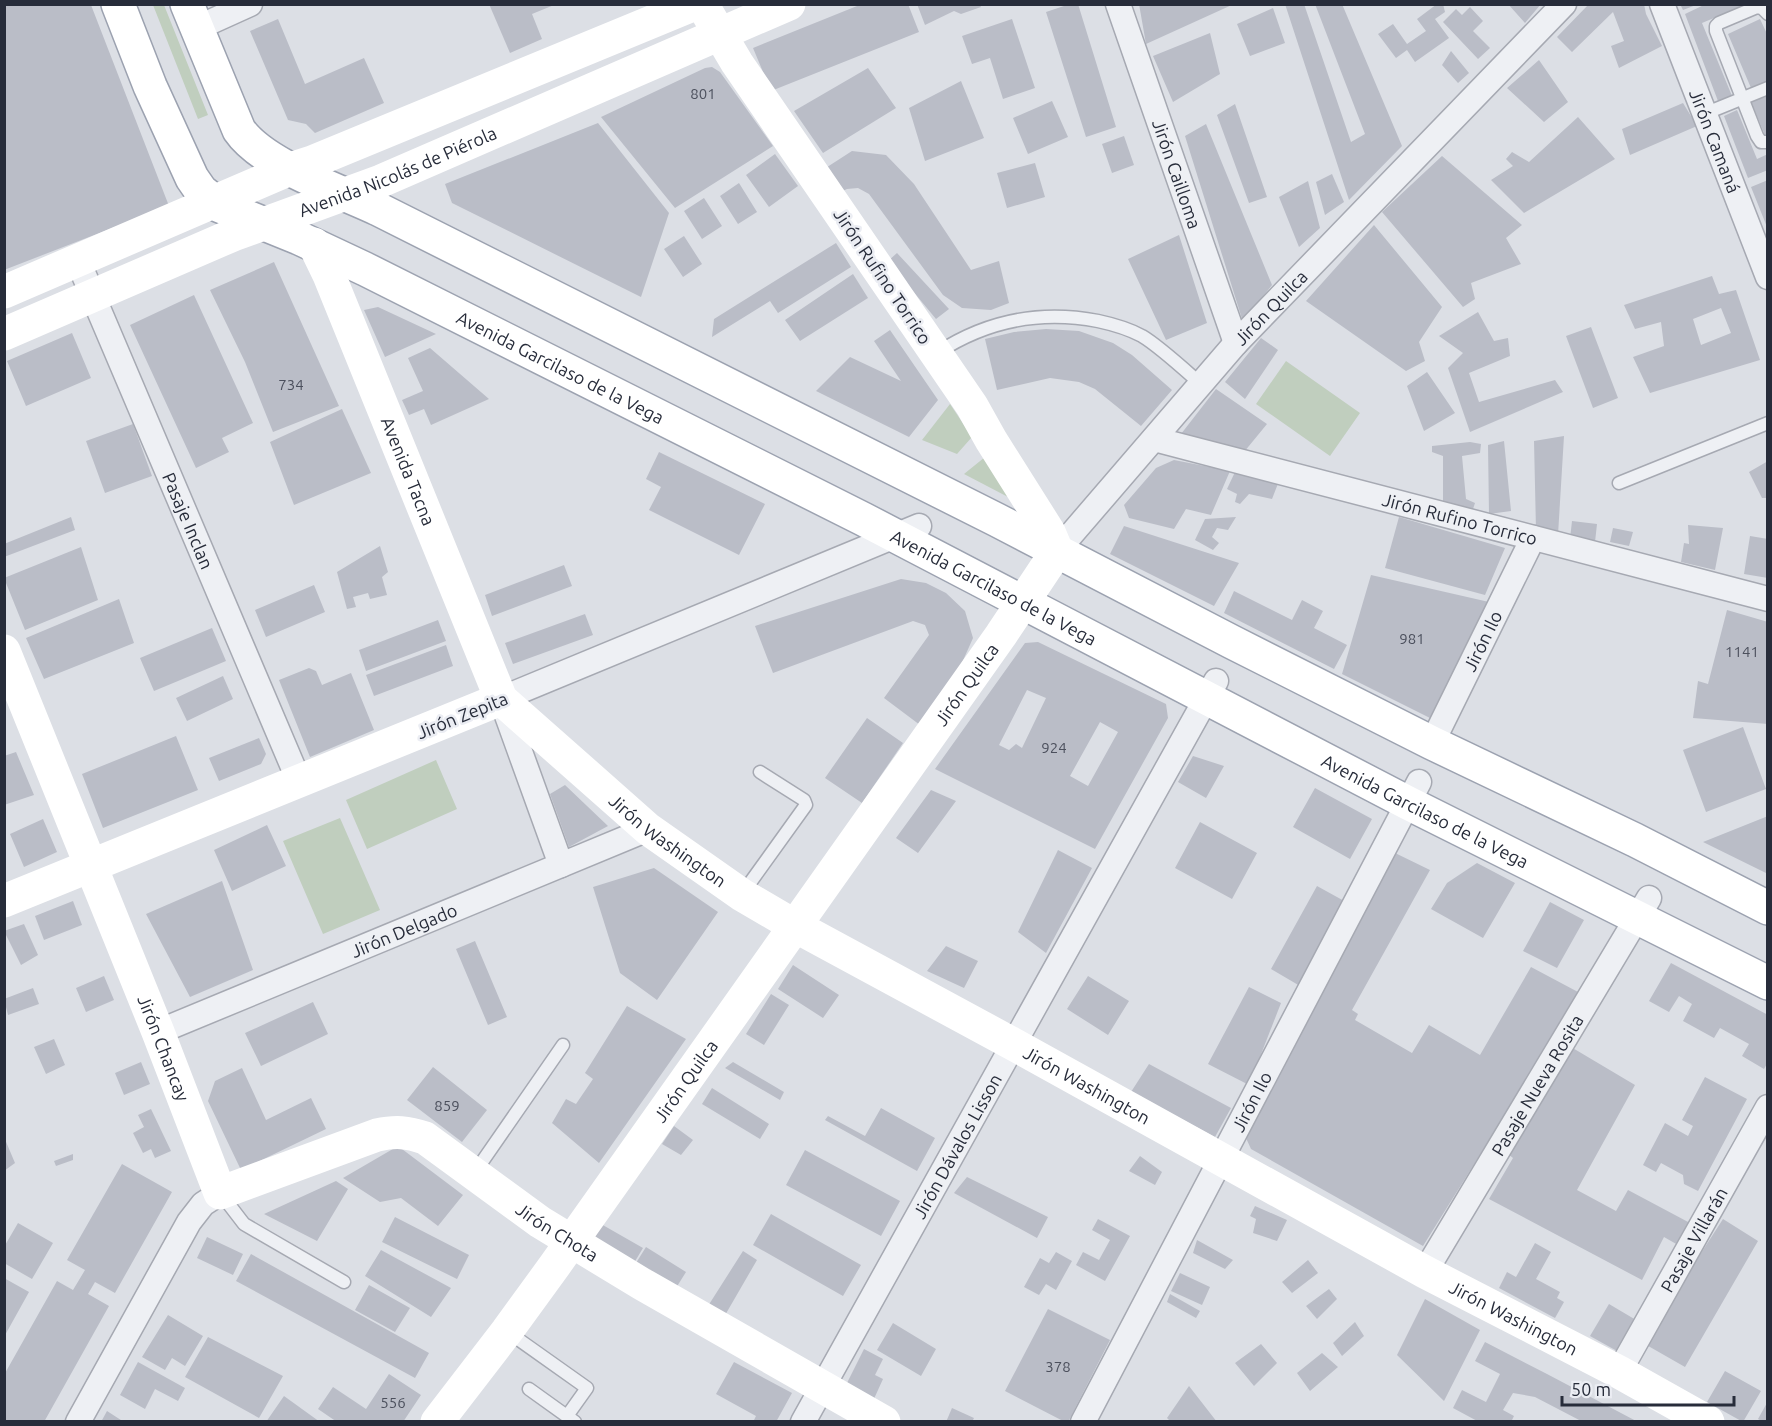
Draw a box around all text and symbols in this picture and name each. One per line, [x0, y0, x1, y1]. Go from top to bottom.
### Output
house number: 801 [690, 85, 716, 102]
street label: Jirón Camaná [1686, 86, 1744, 196]
street label: Jirón Cailloma [1149, 117, 1205, 231]
street label: Avenida Nicolás de Piérola [296, 122, 500, 220]
street label: Jirón Rufino Torrico [830, 204, 936, 348]
street label: Jirón Quilca [1230, 266, 1311, 349]
street label: Avenida Garcilaso de la Vega [454, 307, 667, 427]
house number: 734 [278, 376, 304, 393]
street label: Avenida Tacna [378, 414, 439, 528]
street label: Pasaje Inclan [159, 469, 218, 572]
street label: Jirón Rufino Torrico [1380, 489, 1539, 548]
street label: Avenida Garcilaso de la Vega [888, 525, 1100, 649]
street label: Jirón Ilo [1459, 607, 1506, 674]
house number: 981 [1399, 630, 1425, 647]
street label: Jirón Quilca [930, 639, 1002, 729]
house number: 1141 [1725, 643, 1759, 660]
street label: Jirón Zepita [414, 688, 510, 742]
house number: 924 [1041, 739, 1067, 756]
street label: Avenida Garcilaso de la Vega [1319, 750, 1532, 872]
street label: Jirón Washington [605, 790, 730, 891]
street label: Jirón Delgado [348, 899, 460, 961]
street label: Jirón Chancay [134, 992, 194, 1104]
street label: Pasaje Nueva Rosita [1487, 1011, 1587, 1159]
street label: Jirón Quilca [649, 1036, 721, 1126]
street label: Jirón Washington [1020, 1042, 1154, 1128]
street label: Jirón Ilo [1227, 1068, 1275, 1135]
street label: Jirón Dávalos Lisson [909, 1070, 1005, 1222]
house number: 859 [434, 1097, 460, 1114]
street label: Pasaje Villarán [1656, 1184, 1731, 1295]
street label: Jirón Chota [513, 1198, 602, 1265]
street label: Jirón Washington [1446, 1276, 1581, 1359]
house number: 378 [1045, 1358, 1071, 1375]
scale bar [1562, 1369, 1734, 1407]
text: 50 m [1571, 1379, 1611, 1399]
house number: 556 [380, 1394, 406, 1411]

